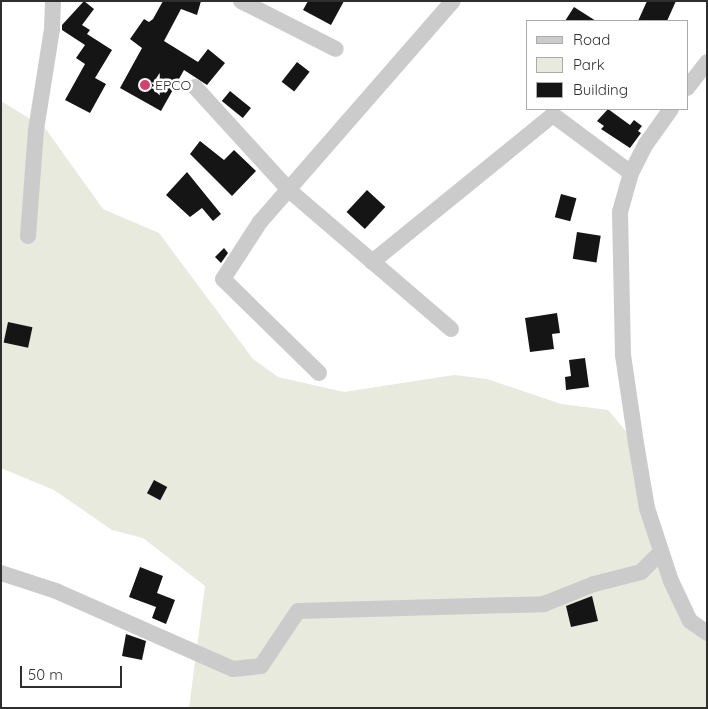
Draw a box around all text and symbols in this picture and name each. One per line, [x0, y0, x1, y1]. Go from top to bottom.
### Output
legend [526, 20, 688, 110]
text: Road [573, 30, 610, 49]
text: Park [573, 55, 605, 74]
place label: EPCO [155, 77, 191, 93]
marker: EPCO [139, 79, 151, 91]
text: Building [573, 80, 628, 99]
scale bar [22, 656, 125, 688]
text: 50 m [28, 665, 63, 684]

